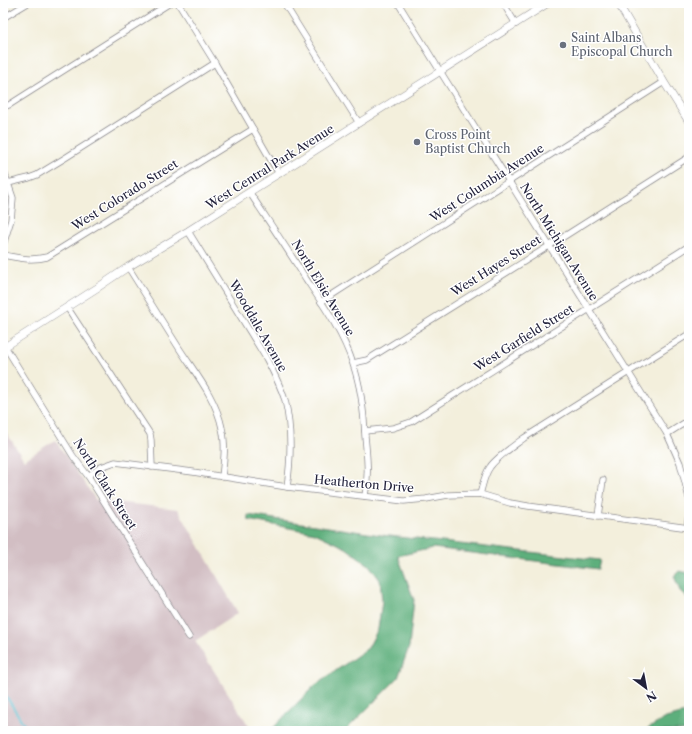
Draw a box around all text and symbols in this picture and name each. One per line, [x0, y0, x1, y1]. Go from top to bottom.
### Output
place label: Saint Albans Episcopal Church [571, 30, 673, 59]
marker: Saint Albans Episcopal Church [558, 40, 568, 50]
street label: West Central Park Avenue [202, 121, 337, 213]
place label: Cross Point Baptist Church [425, 127, 511, 156]
marker: Cross Point Baptist Church [412, 137, 422, 147]
street label: West Columbia Avenue [426, 140, 547, 226]
street label: West Colorado Street [68, 155, 181, 234]
street label: North Michigan Avenue [517, 180, 602, 303]
street label: West Hayes Street [447, 231, 544, 300]
street label: North Elsie Avenue [289, 237, 358, 339]
street label: Wooddale Avenue [226, 276, 291, 375]
street label: West Garfield Street [470, 300, 577, 375]
street label: North Clark Street [71, 436, 141, 533]
street label: Heatherton Drive [314, 472, 415, 495]
north arrow [626, 668, 666, 708]
text: N [643, 688, 659, 705]

